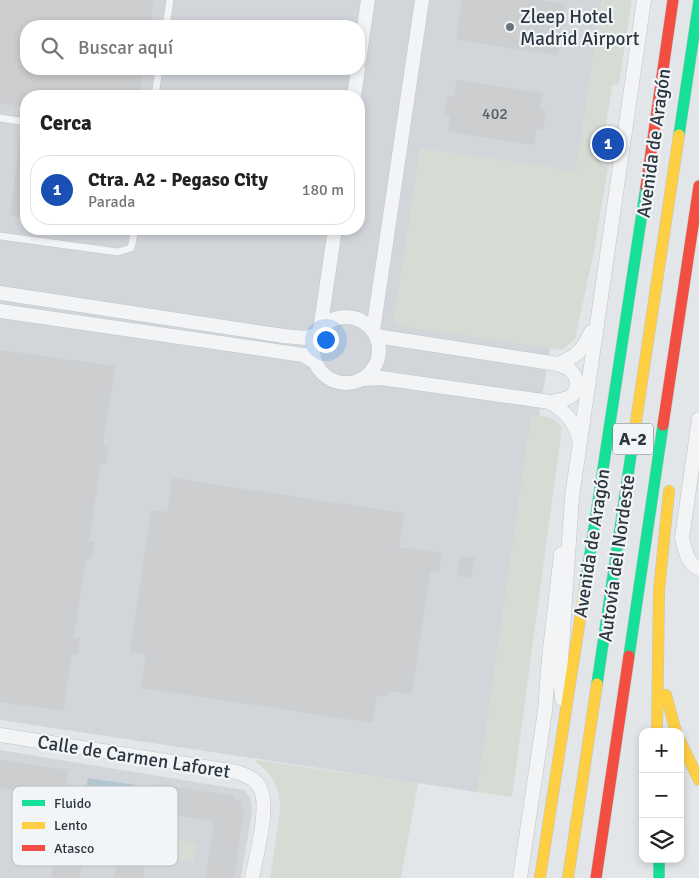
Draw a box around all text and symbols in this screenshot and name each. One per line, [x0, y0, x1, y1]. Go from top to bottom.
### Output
place label: Zleep Hotel Madrid Airport [520, 5, 640, 51]
search box [20, 20, 365, 75]
marker: Zleep Hotel Madrid Airport [504, 21, 516, 33]
icon: search [38, 34, 66, 62]
text: Buscar aquí [78, 36, 173, 60]
street label: Avenida de Aragón [632, 67, 676, 219]
house number: 402 [482, 104, 508, 124]
text: Cerca [40, 110, 92, 136]
pin: 1 [592, 125, 624, 163]
text: Ctra. A2 - Pegaso City [88, 168, 268, 192]
text: 1 [53, 180, 61, 200]
text: 180 m [302, 180, 344, 200]
text: Parada [88, 192, 135, 212]
your location [313, 327, 339, 353]
road number: A-2 [613, 424, 653, 454]
street label: Avenida de Aragón [568, 467, 616, 619]
street label: Autovía del Nordeste [593, 473, 641, 643]
map controls [639, 728, 684, 863]
button: + [639, 728, 684, 773]
street label: Calle de Carmen Laforet [36, 730, 232, 784]
button: − [639, 773, 684, 818]
legend [12, 786, 178, 866]
text: Fluido [54, 795, 91, 812]
text: Lento [54, 817, 88, 834]
button: layers [639, 818, 684, 863]
text: Atasco [54, 840, 94, 857]

